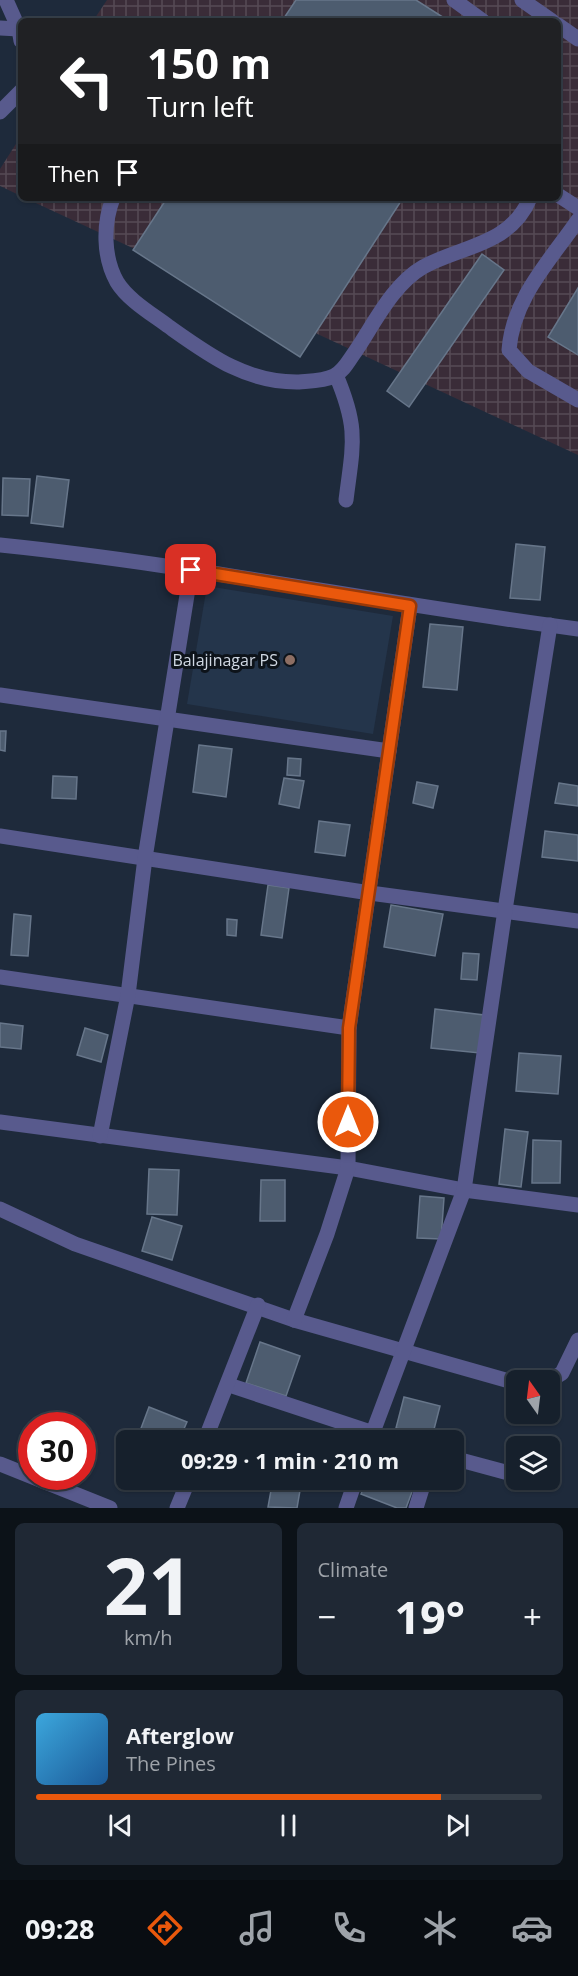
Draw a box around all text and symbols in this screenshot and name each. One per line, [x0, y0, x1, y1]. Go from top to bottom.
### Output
text: 150 m [147, 34, 271, 91]
icon: left [48, 42, 126, 120]
text: Turn left [147, 88, 254, 125]
icon: arrive [111, 156, 144, 189]
text: Then [48, 158, 99, 188]
pin [165, 544, 216, 595]
icon: arrive [174, 553, 207, 586]
place label: Balajinagar PS [172, 649, 278, 671]
marker: Balajinagar PS [283, 653, 297, 667]
position arrow [316, 1090, 380, 1154]
north arrow [506, 1370, 560, 1424]
map controls [506, 1370, 560, 1490]
speed limit sign: 30 [18, 1412, 96, 1490]
button: layers [506, 1436, 560, 1490]
text: 09:29 · 1 min · 210 m [181, 1445, 399, 1475]
text: 21 [104, 1532, 193, 1638]
text: Climate [318, 1556, 388, 1583]
text: 19° [394, 1586, 465, 1647]
text: − [318, 1594, 336, 1639]
text: + [523, 1594, 542, 1639]
text: km/h [124, 1624, 173, 1651]
text: Afterglow [126, 1720, 234, 1750]
text: The Pines [126, 1750, 216, 1777]
icon: previous [104, 1809, 137, 1842]
icon: pause [272, 1809, 305, 1842]
icon: next [441, 1809, 474, 1842]
icon: directions [144, 1907, 186, 1949]
icon: music [236, 1907, 278, 1949]
icon: phone [328, 1907, 370, 1949]
icon: climate [419, 1907, 461, 1949]
icon: car [511, 1907, 553, 1949]
text: 09:28 [25, 1910, 94, 1947]

